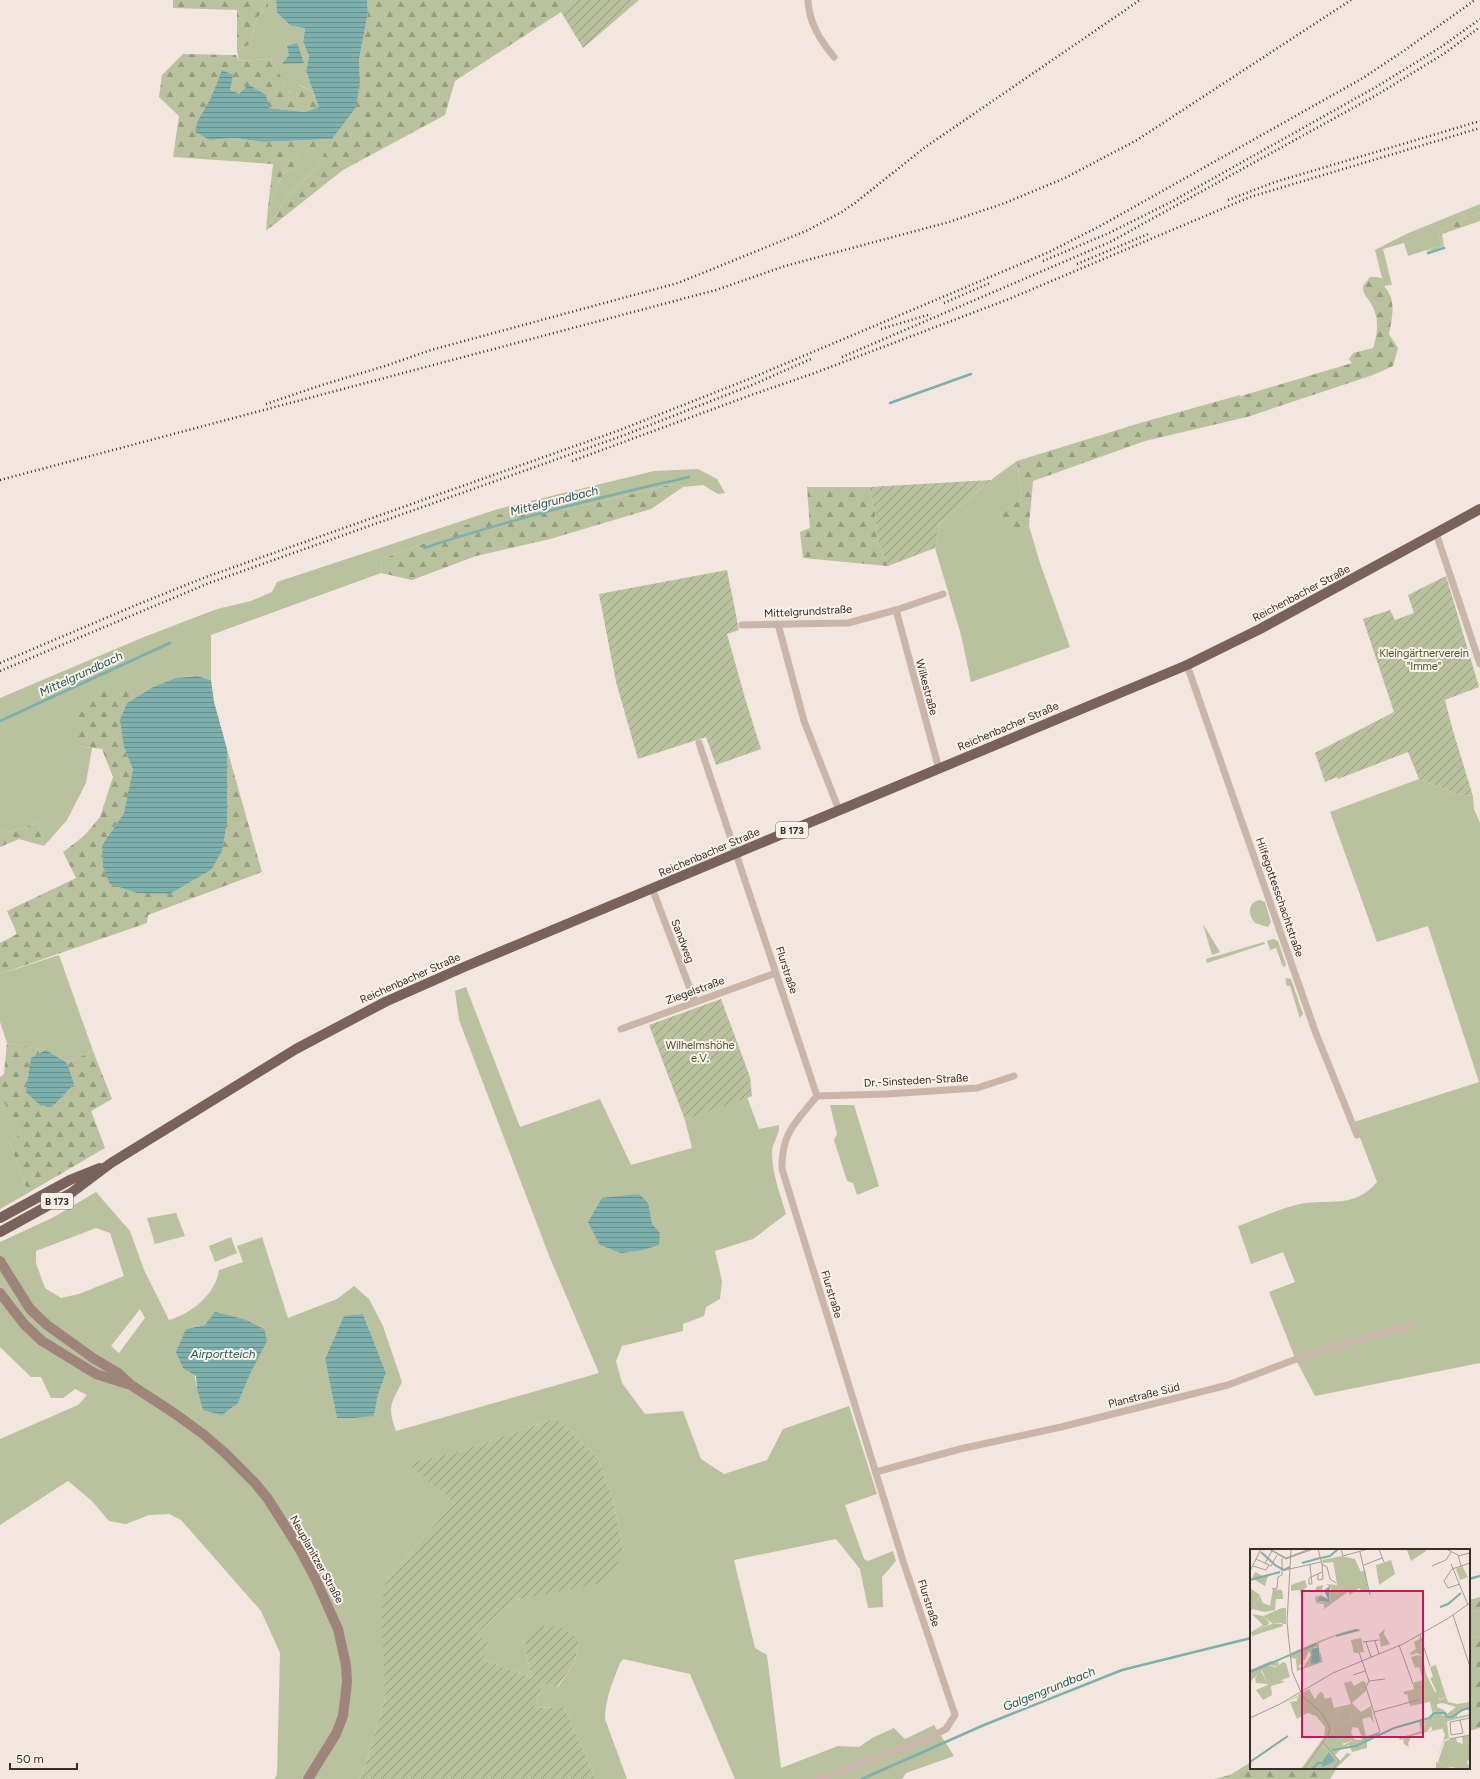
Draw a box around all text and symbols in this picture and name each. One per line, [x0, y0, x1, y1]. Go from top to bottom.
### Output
water label: Mittelgrundbach [508, 483, 600, 519]
street label: Reichenbacher Straße [1250, 562, 1352, 625]
street label: Mittelgrundstraße [764, 603, 852, 620]
park label: Kleingärtnerverein "Imme" [1379, 647, 1469, 673]
water label: Mittelgrundbach [37, 648, 125, 699]
street label: Wilkestraße [913, 658, 940, 717]
street label: Reichenbacher Straße [956, 699, 1061, 754]
road number: B 173 [776, 822, 808, 838]
street label: Reichenbacher Straße [657, 825, 762, 880]
street label: Hilfegottesschachtstraße [1253, 836, 1306, 959]
street label: Sandweg [668, 917, 697, 965]
street label: Flurstraße [773, 945, 800, 996]
street label: Reichenbacher Straße [358, 950, 463, 1007]
street label: Ziegelstraße [664, 974, 726, 1007]
park label: Wilhelmshöhe e.V. [665, 1039, 735, 1065]
street label: Dr.-Sinsteden-Straße [864, 1071, 969, 1090]
road number: B 173 [41, 1193, 73, 1209]
street label: Flurstraße [818, 1269, 845, 1320]
water label: Airportteich [189, 1347, 256, 1361]
street label: Planstraße Süd [1107, 1380, 1181, 1411]
street label: Neuplanitzer Straße [287, 1513, 346, 1605]
inset map [1250, 1549, 1470, 1769]
street label: Flurstraße [915, 1578, 942, 1629]
water label: Galgengrundbach [1001, 1664, 1097, 1714]
scale bar [10, 1745, 77, 1771]
text: 50 m [16, 1752, 44, 1766]

